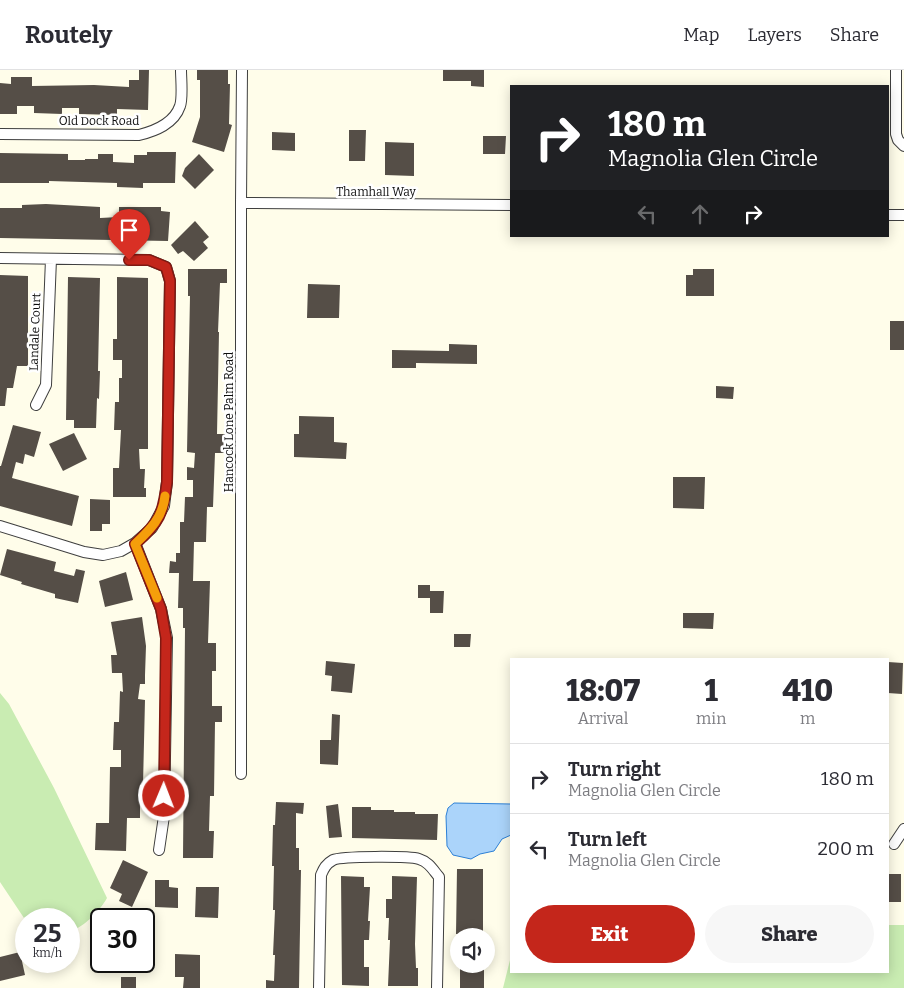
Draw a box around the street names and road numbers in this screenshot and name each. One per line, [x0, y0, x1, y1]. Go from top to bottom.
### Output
street label: Old Dock Road [59, 114, 139, 128]
street label: Thamhall Way [336, 185, 416, 199]
street label: Landale Court [27, 292, 43, 371]
street label: Hancock Lone Palm Road [222, 352, 236, 492]

